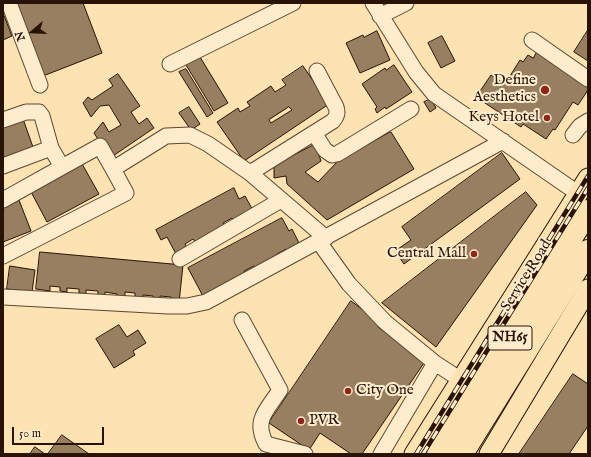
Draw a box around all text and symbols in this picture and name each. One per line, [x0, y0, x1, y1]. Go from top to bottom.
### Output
north arrow [12, 12, 52, 52]
text: N [12, 29, 29, 43]
place label: Define Aesthetics [473, 72, 536, 107]
marker: Define Aesthetics [539, 84, 551, 96]
place label: Keys Hotel [468, 109, 539, 127]
marker: Keys Hotel [542, 113, 552, 123]
street label: Service Road [498, 237, 556, 315]
place label: Central Mall [387, 245, 466, 263]
marker: Central Mall [469, 249, 479, 259]
road number: NH65 [488, 326, 532, 350]
place label: City One [356, 382, 414, 400]
marker: City One [343, 386, 353, 396]
place label: PVR [309, 412, 339, 430]
marker: PVR [296, 416, 306, 426]
scale bar [14, 419, 106, 445]
text: 50 m [19, 426, 41, 441]

